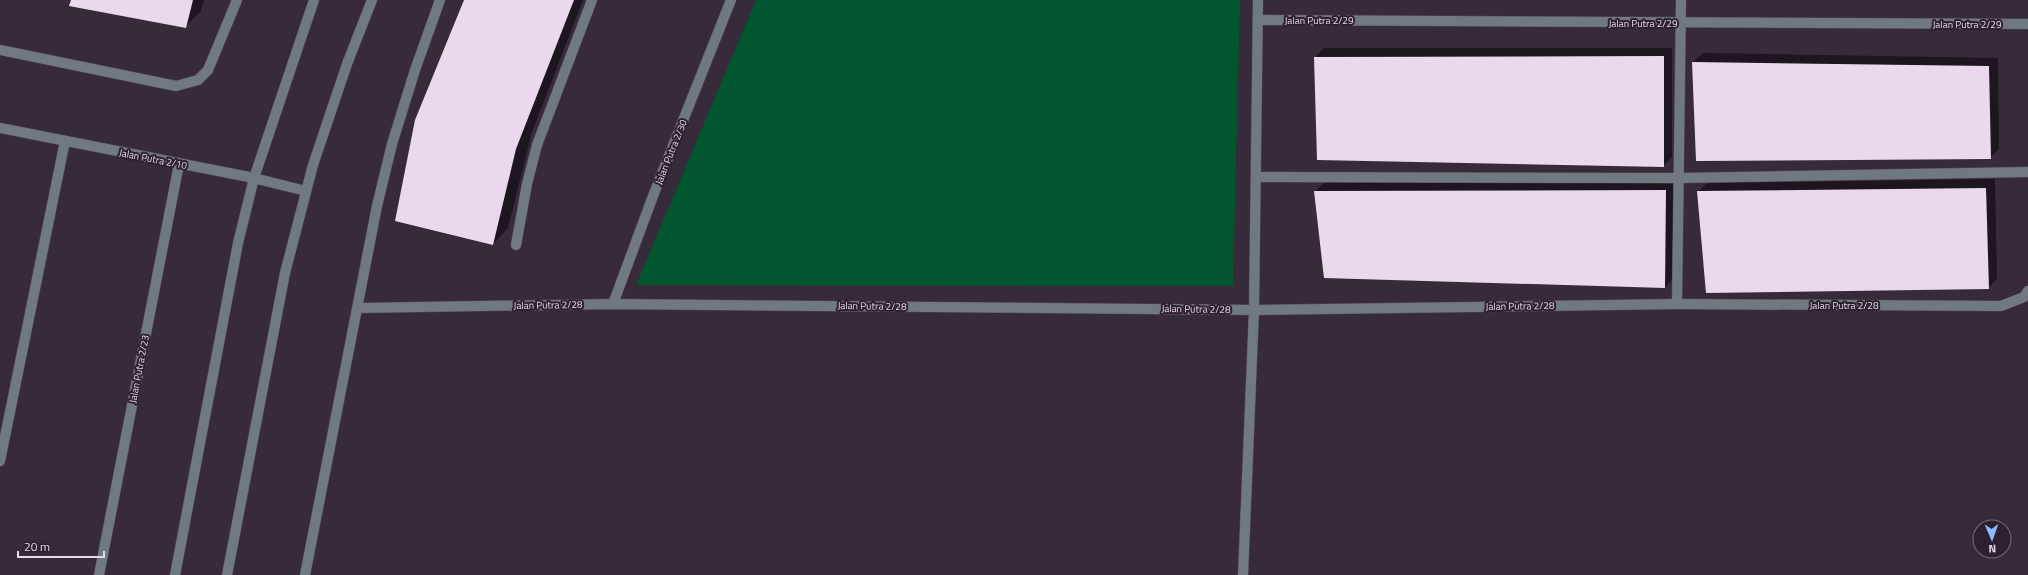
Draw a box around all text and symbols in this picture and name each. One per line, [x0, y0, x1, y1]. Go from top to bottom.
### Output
street label: Jalan Putra 2/29 [1284, 13, 1354, 28]
street label: Jalan Putra 2/29 [1608, 16, 1678, 31]
street label: Jalan Putra 2/29 [1932, 17, 2002, 32]
street label: Jalan Putra 2/30 [651, 117, 691, 187]
street label: Jalan Putra 2/10 [118, 145, 189, 173]
street label: Jalan Putra 2/28 [513, 297, 583, 313]
street label: Jalan Putra 2/28 [837, 298, 907, 314]
street label: Jalan Putra 2/28 [1485, 298, 1555, 314]
street label: Jalan Putra 2/28 [1809, 298, 1879, 313]
street label: Jalan Putra 2/28 [1161, 301, 1231, 317]
street label: Jalan Putra 2/23 [125, 334, 153, 404]
north arrow [1972, 519, 2012, 559]
scale bar [18, 533, 104, 559]
text: 20 m [24, 537, 50, 556]
text: N [1988, 541, 1996, 557]

